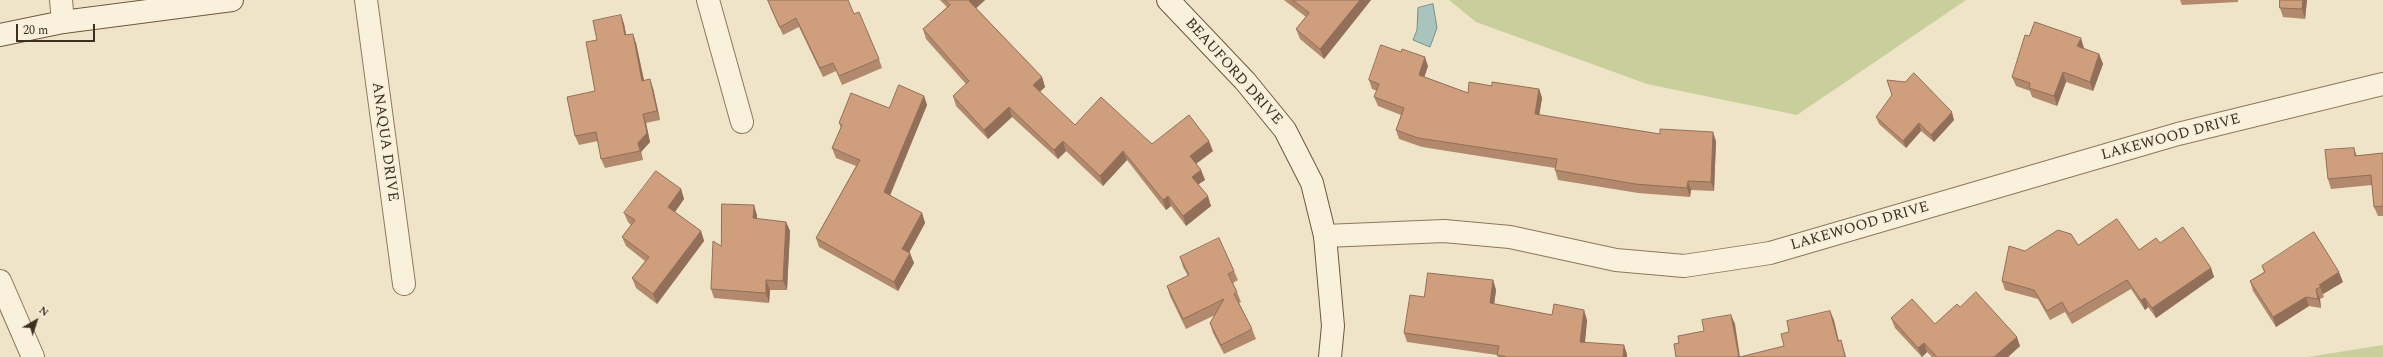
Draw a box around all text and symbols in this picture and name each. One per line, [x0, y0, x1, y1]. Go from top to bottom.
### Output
street label: BEAUFORD DRIVE [1180, 15, 1286, 129]
scale bar [18, 16, 97, 42]
text: 20 m [23, 21, 48, 40]
street label: ANAQUA DRIVE [367, 81, 401, 203]
street label: LAKEWOOD DRIVE [2099, 111, 2243, 165]
street label: LAKEWOOD DRIVE [1789, 199, 1931, 255]
north arrow [16, 301, 56, 341]
text: N [35, 302, 53, 321]

